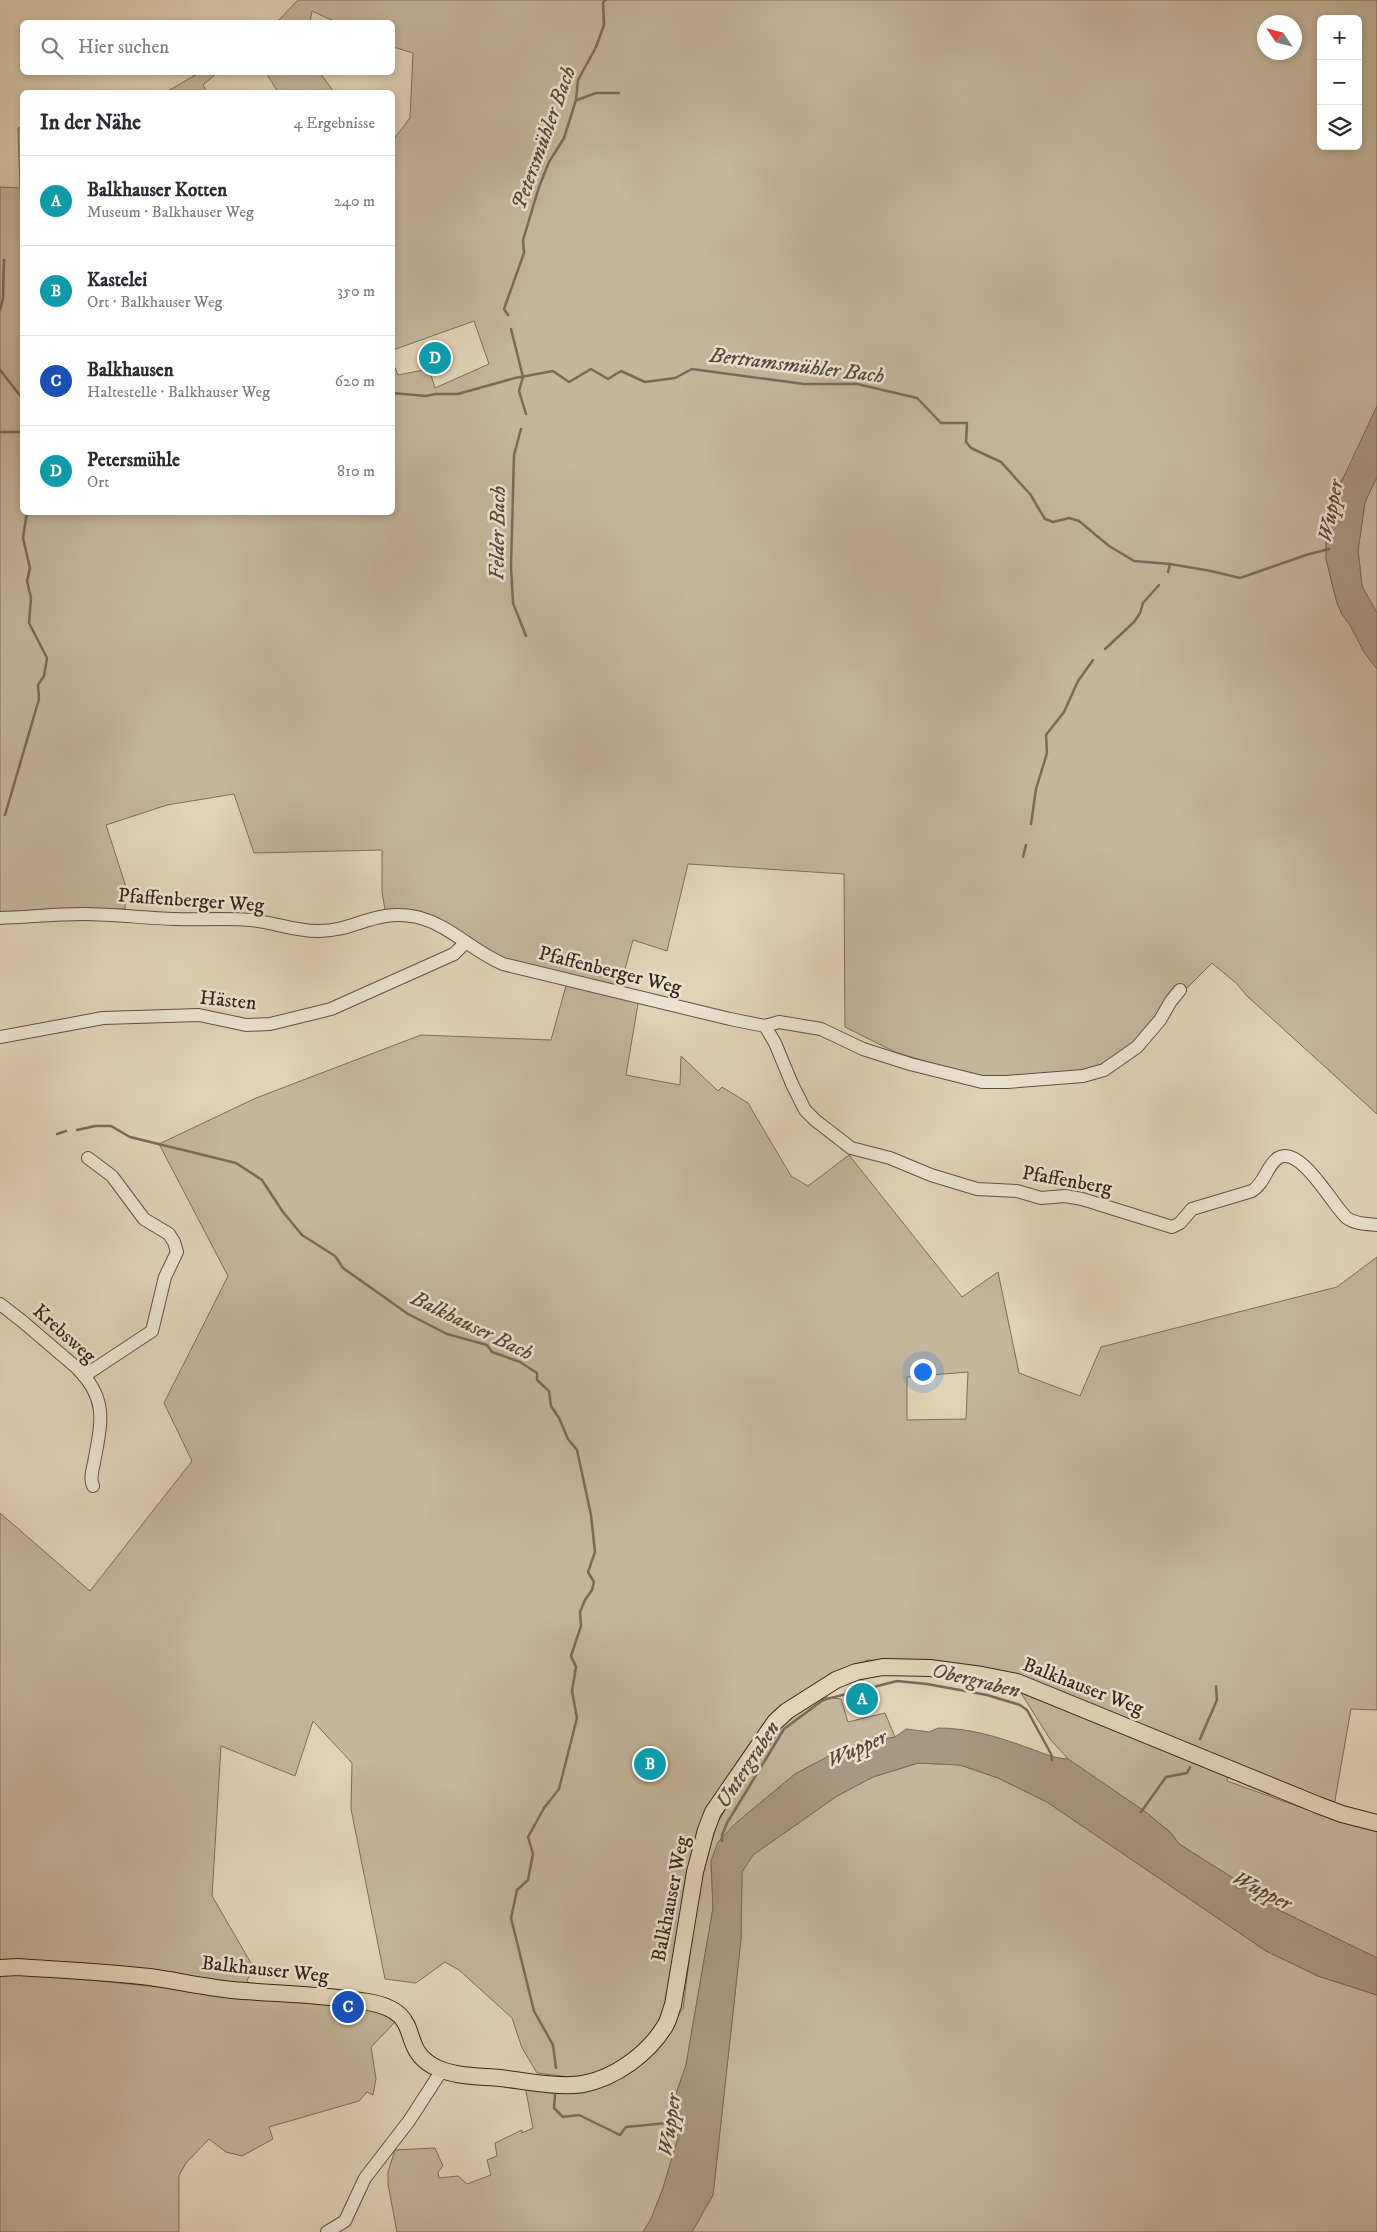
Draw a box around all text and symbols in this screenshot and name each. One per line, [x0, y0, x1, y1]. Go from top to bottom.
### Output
north arrow [1257, 15, 1302, 60]
map controls [1317, 15, 1362, 150]
button: + [1317, 15, 1362, 60]
search box [20, 20, 395, 75]
icon: search [38, 34, 66, 62]
text: Hier suchen [78, 36, 169, 59]
button: − [1317, 60, 1362, 105]
water label: Petersmühler Bach [506, 63, 582, 213]
button: layers [1317, 105, 1362, 150]
text: In der Nähe [40, 110, 141, 136]
text: 4 Ergebnisse [293, 113, 375, 133]
text: Balkhauser Kotten [87, 179, 227, 202]
text: A [51, 191, 61, 211]
text: 240 m [334, 191, 375, 211]
text: Museum · Balkhauser Weg [87, 202, 254, 222]
text: Kastelei [87, 269, 147, 292]
text: B [51, 281, 61, 301]
text: 350 m [337, 281, 375, 301]
text: Ort · Balkhauser Weg [87, 292, 222, 312]
pin: D [419, 339, 451, 377]
water label: Bertramsmühler Bach [707, 342, 886, 390]
text: Balkhausen [87, 359, 174, 382]
text: C [51, 371, 61, 391]
text: 620 m [335, 371, 375, 391]
text: Haltestelle · Balkhauser Weg [87, 382, 270, 402]
text: Petersmühle [87, 449, 180, 472]
text: D [50, 461, 62, 481]
text: 810 m [337, 461, 375, 481]
text: Ort [87, 472, 109, 492]
water label: Wupper [1312, 476, 1350, 544]
water label: Felder Bach [484, 486, 512, 580]
street label: Pfaffenberger Weg [117, 883, 265, 919]
street label: Pfaffenberger Weg [536, 941, 684, 1001]
street label: Hästen [198, 986, 258, 1016]
street label: Pfaffenberg [1020, 1161, 1114, 1201]
water label: Balkhauser Bach [406, 1285, 537, 1367]
street label: Krebsweg [27, 1299, 101, 1369]
your location [910, 1359, 936, 1385]
street label: Balkhauser Weg [1019, 1652, 1147, 1722]
water label: Obergraben [929, 1658, 1023, 1705]
pin: A [846, 1680, 878, 1718]
water label: Untergraben [710, 1716, 786, 1814]
water label: Wupper [823, 1724, 892, 1774]
pin: B [634, 1745, 666, 1783]
street label: Balkhauser Weg [647, 1834, 696, 1964]
water label: Wupper [1228, 1865, 1297, 1918]
street label: Balkhauser Weg [200, 1951, 330, 1989]
pin: C [332, 1988, 364, 2026]
water label: Wupper [653, 2091, 687, 2158]

